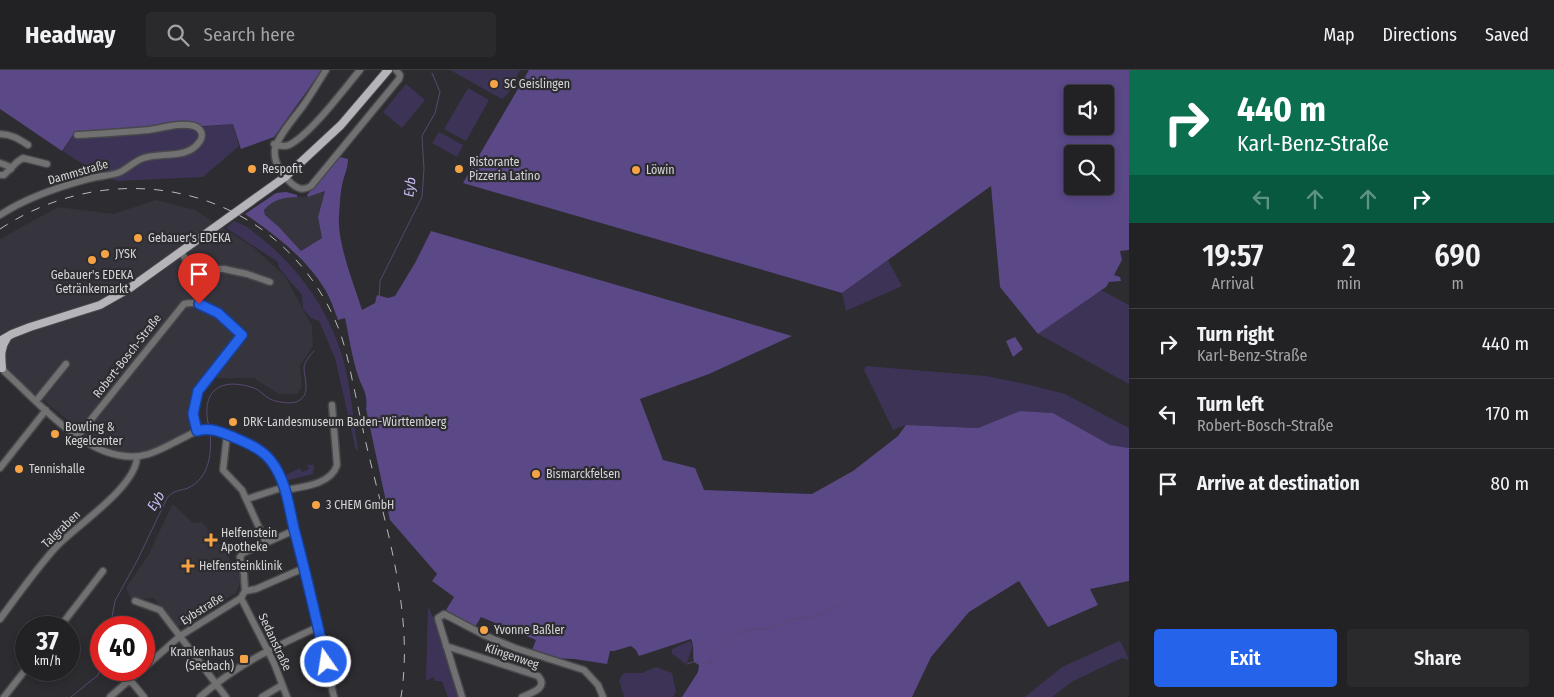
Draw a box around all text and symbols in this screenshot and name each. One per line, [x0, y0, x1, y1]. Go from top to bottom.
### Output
search box [146, 12, 496, 57]
text: Headway [25, 21, 116, 49]
icon: search [164, 21, 192, 49]
text: Search here [204, 23, 295, 46]
text: Map [1323, 24, 1355, 46]
text: Directions [1383, 24, 1457, 46]
text: Saved [1485, 24, 1529, 46]
place label: SC Geislingen [504, 77, 570, 91]
marker: SC Geislingen [488, 78, 500, 90]
map controls [1064, 85, 1114, 195]
button: sound [1064, 85, 1114, 135]
text: 440 m [1237, 88, 1326, 130]
icon: right [1154, 90, 1219, 155]
text: Karl-Benz-Straße [1237, 130, 1389, 157]
button: search [1064, 145, 1114, 195]
place label: Ristorante Pizzeria Latino [469, 155, 540, 183]
street label: Dammstraße [46, 157, 110, 187]
place label: Respofit [262, 162, 302, 176]
marker: Respofit [246, 163, 258, 175]
marker: Ristorante Pizzeria Latino [453, 163, 465, 175]
place label: Löwin [646, 163, 675, 177]
marker: Löwin [630, 164, 642, 176]
water label: Eyb [400, 176, 420, 198]
icon: left [1248, 185, 1276, 213]
icon: ahead [1301, 185, 1329, 213]
icon: ahead [1354, 185, 1382, 213]
icon: right [1407, 185, 1435, 213]
place label: Gebauer's EDEKA [148, 231, 231, 245]
marker: Gebauer's EDEKA [132, 232, 144, 244]
text: 19:57 [1202, 238, 1263, 274]
text: 2 [1342, 238, 1356, 274]
text: 690 [1434, 238, 1481, 274]
place label: JYSK [115, 247, 137, 261]
marker: JYSK [99, 248, 111, 260]
pin [178, 253, 220, 304]
marker: Gebauer's EDEKA Getränkemarkt [86, 254, 98, 266]
icon: arrive [185, 260, 213, 288]
place label: Gebauer's EDEKA Getränkemarkt [51, 268, 134, 296]
text: Arrival [1212, 274, 1254, 293]
text: min [1336, 274, 1361, 293]
text: m [1451, 274, 1464, 293]
street label: Robert-Bosch-Straße [90, 311, 164, 401]
text: Turn right [1197, 323, 1274, 346]
icon: right [1154, 330, 1182, 358]
text: 440 m [1482, 332, 1529, 355]
text: Karl-Benz-Straße [1197, 346, 1307, 365]
text: Turn left [1197, 393, 1264, 416]
icon: left [1154, 400, 1182, 428]
text: 170 m [1485, 402, 1529, 425]
place label: DRK-Landesmuseum Baden-Württemberg [243, 415, 447, 429]
marker: DRK-Landesmuseum Baden-Württemberg [227, 416, 239, 428]
text: Robert-Bosch-Straße [1197, 416, 1334, 435]
place label: Bowling & Kegelcenter [65, 420, 123, 448]
marker: Bowling & Kegelcenter [49, 428, 61, 440]
place label: Tennishalle [29, 462, 85, 476]
marker: Tennishalle [13, 463, 25, 475]
place label: Bismarckfelsen [546, 467, 620, 481]
marker: Bismarckfelsen [530, 468, 542, 480]
icon: arrive [1154, 470, 1182, 498]
text: Arrive at destination [1197, 472, 1360, 495]
text: 80 m [1491, 472, 1529, 495]
water label: Eyb [144, 488, 168, 514]
place label: 3 CHEM GmbH [326, 498, 394, 512]
marker: 3 CHEM GmbH [310, 499, 322, 511]
street label: Talgraben [39, 507, 83, 551]
place label: Helfenstein Apotheke [221, 526, 277, 554]
marker: Helfenstein Apotheke [205, 534, 217, 546]
marker: Helfensteinklinik [181, 559, 195, 573]
place label: Helfensteinklinik [199, 559, 282, 573]
street label: Eybstraße [178, 590, 226, 628]
street label: Sedanstraße [256, 611, 294, 673]
speed limit sign: 40 [90, 616, 155, 681]
place label: Yvonne Baßler [494, 623, 565, 637]
marker: Yvonne Baßler [478, 624, 490, 636]
text: 37 [36, 627, 59, 657]
button: Exit [1154, 629, 1337, 687]
button: Share [1347, 629, 1529, 687]
position arrow [299, 635, 351, 687]
street label: Klingenweg [483, 640, 541, 672]
place label: Krankenhaus (Seebach) [170, 645, 234, 673]
marker: Krankenhaus (Seebach) [238, 653, 250, 665]
text: km/h [34, 654, 61, 668]

